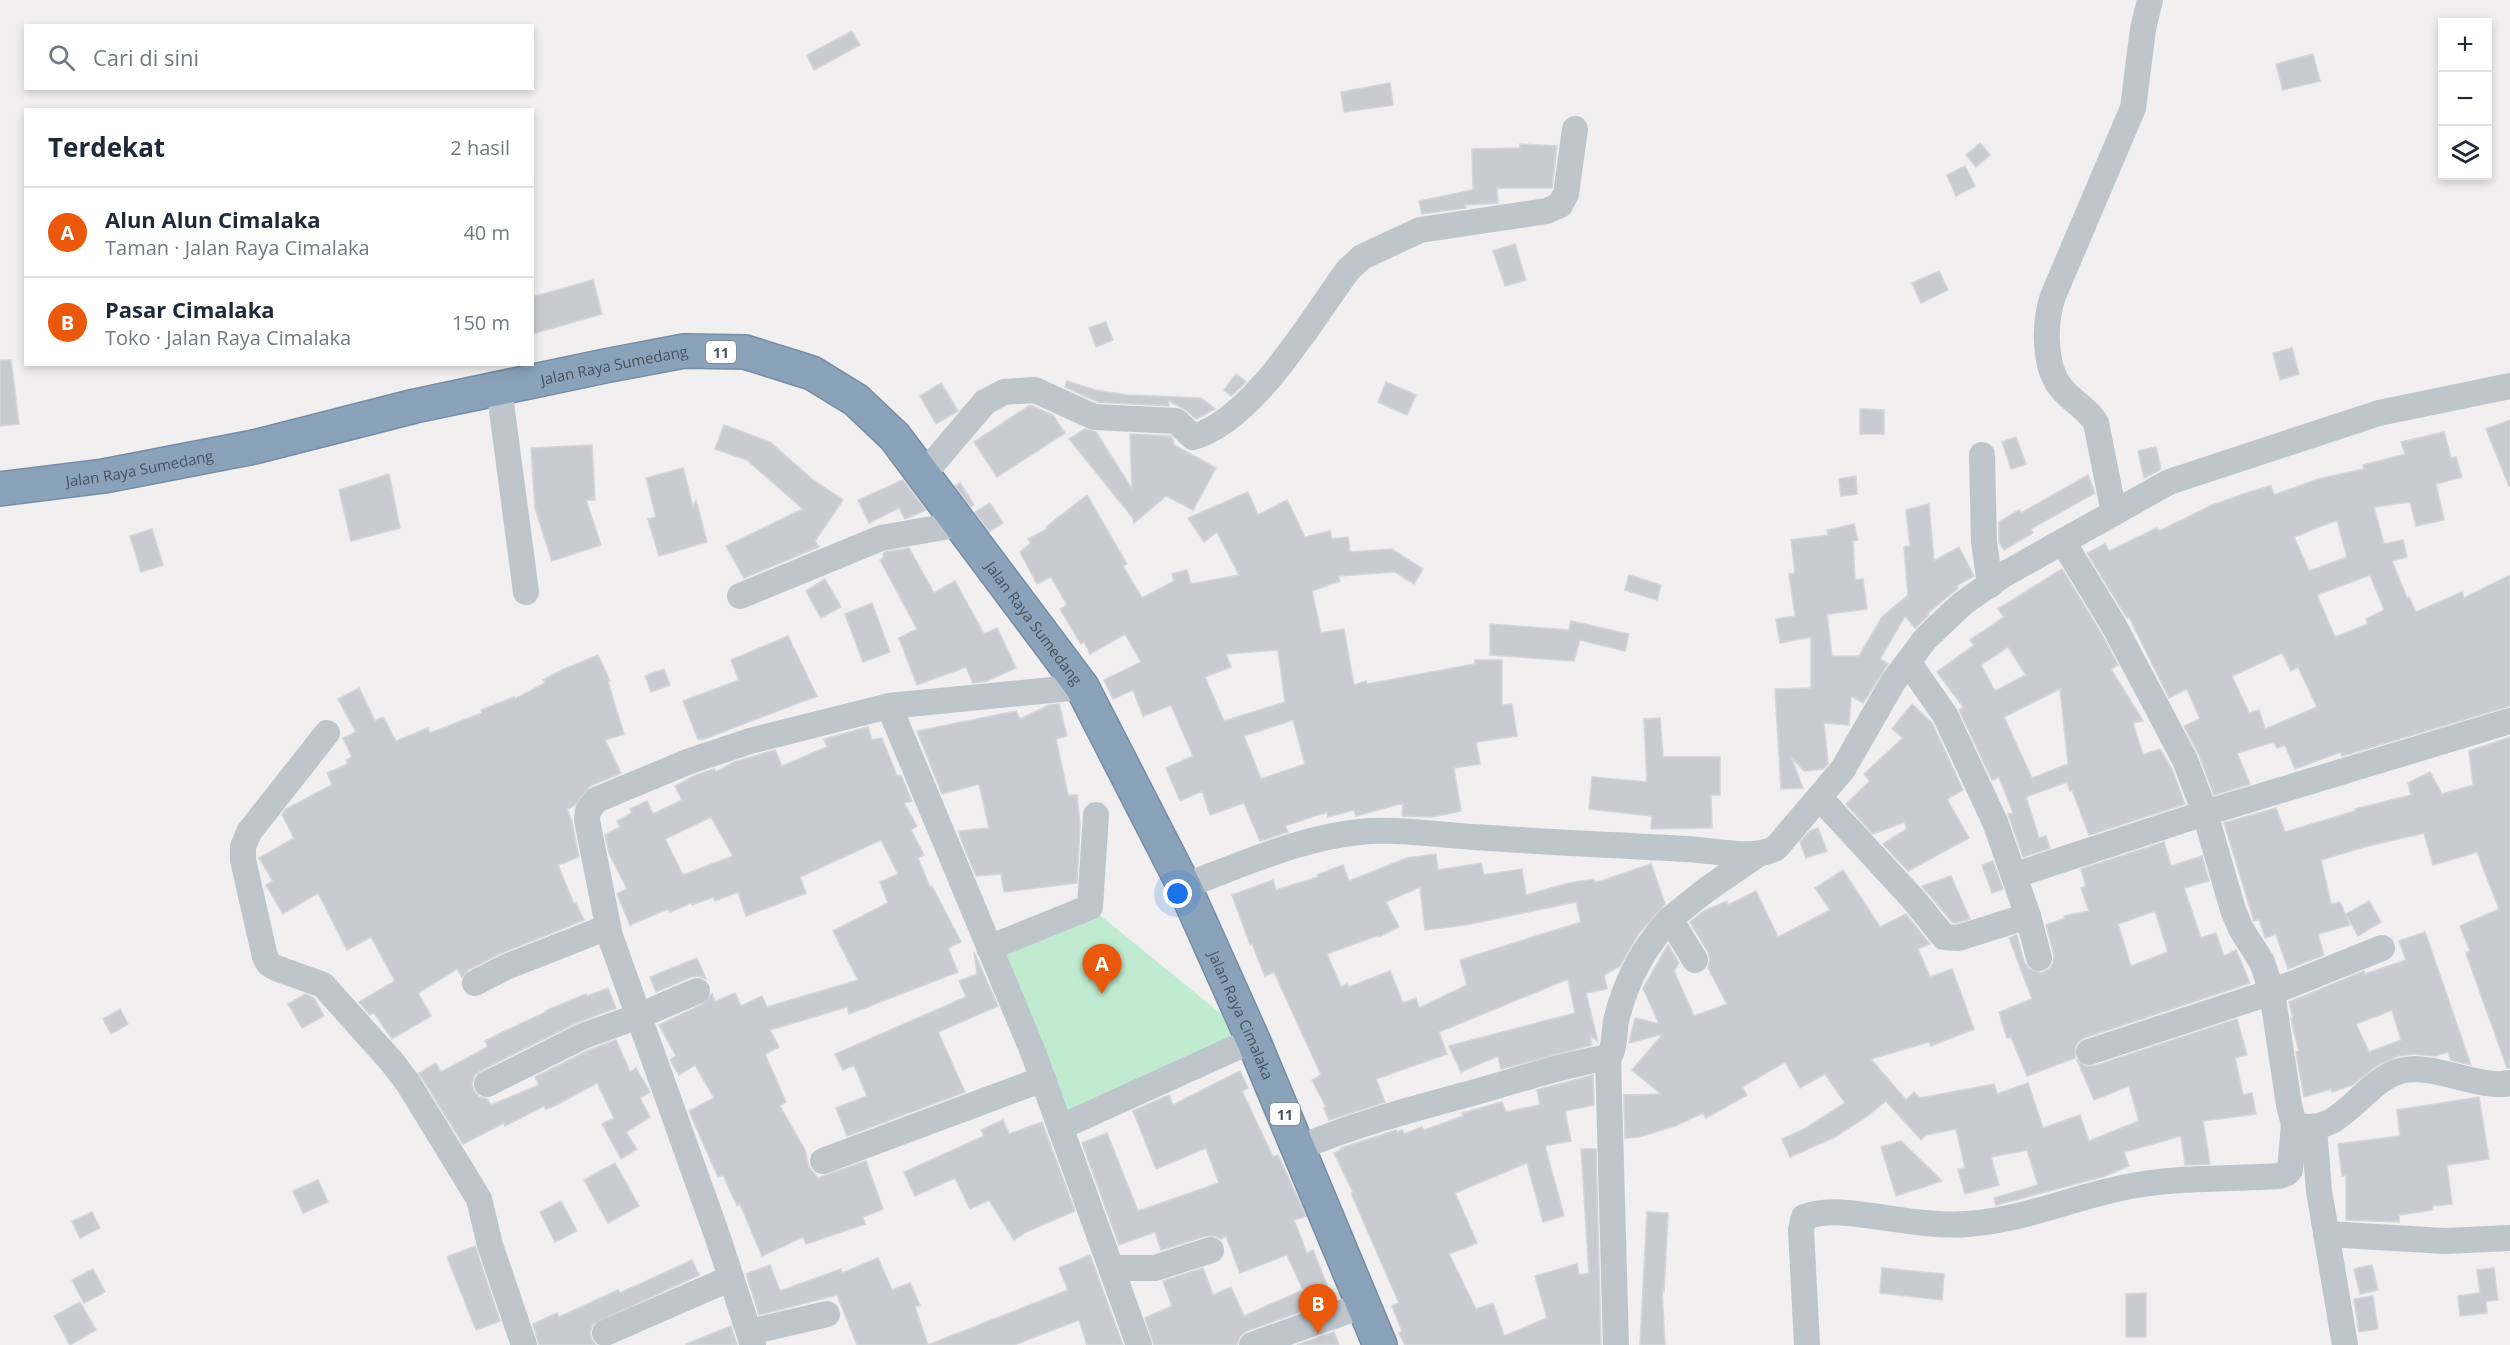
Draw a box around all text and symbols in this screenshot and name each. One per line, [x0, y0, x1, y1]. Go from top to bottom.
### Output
map controls [2438, 18, 2492, 180]
button: + [2438, 18, 2492, 72]
search box [24, 24, 534, 90]
icon: search [45, 41, 78, 74]
text: Cari di sini [93, 42, 199, 72]
button: − [2438, 72, 2492, 126]
button: layers [2438, 126, 2492, 180]
text: Terdekat [48, 129, 165, 165]
text: 2 hasil [450, 134, 510, 161]
text: Alun Alun Cimalaka [105, 204, 321, 234]
text: A [61, 219, 74, 246]
text: 40 m [463, 219, 510, 246]
text: Taman · Jalan Raya Cimalaka [105, 234, 370, 261]
text: Pasar Cimalaka [105, 294, 275, 324]
text: B [61, 309, 74, 336]
text: 150 m [452, 309, 510, 336]
text: Toko · Jalan Raya Cimalaka [105, 324, 351, 351]
street label: Jalan Raya Sumedang [537, 341, 689, 390]
road number: 11 [706, 341, 736, 363]
street label: Jalan Raya Sumedang [62, 445, 215, 491]
street label: Jalan Raya Sumedang [980, 555, 1087, 689]
your location [1163, 879, 1192, 908]
pin: A [1082, 944, 1122, 994]
street label: Jalan Raya Cimalaka [1203, 946, 1278, 1083]
road number: 11 [1270, 1103, 1300, 1125]
pin: B [1298, 1284, 1338, 1334]

